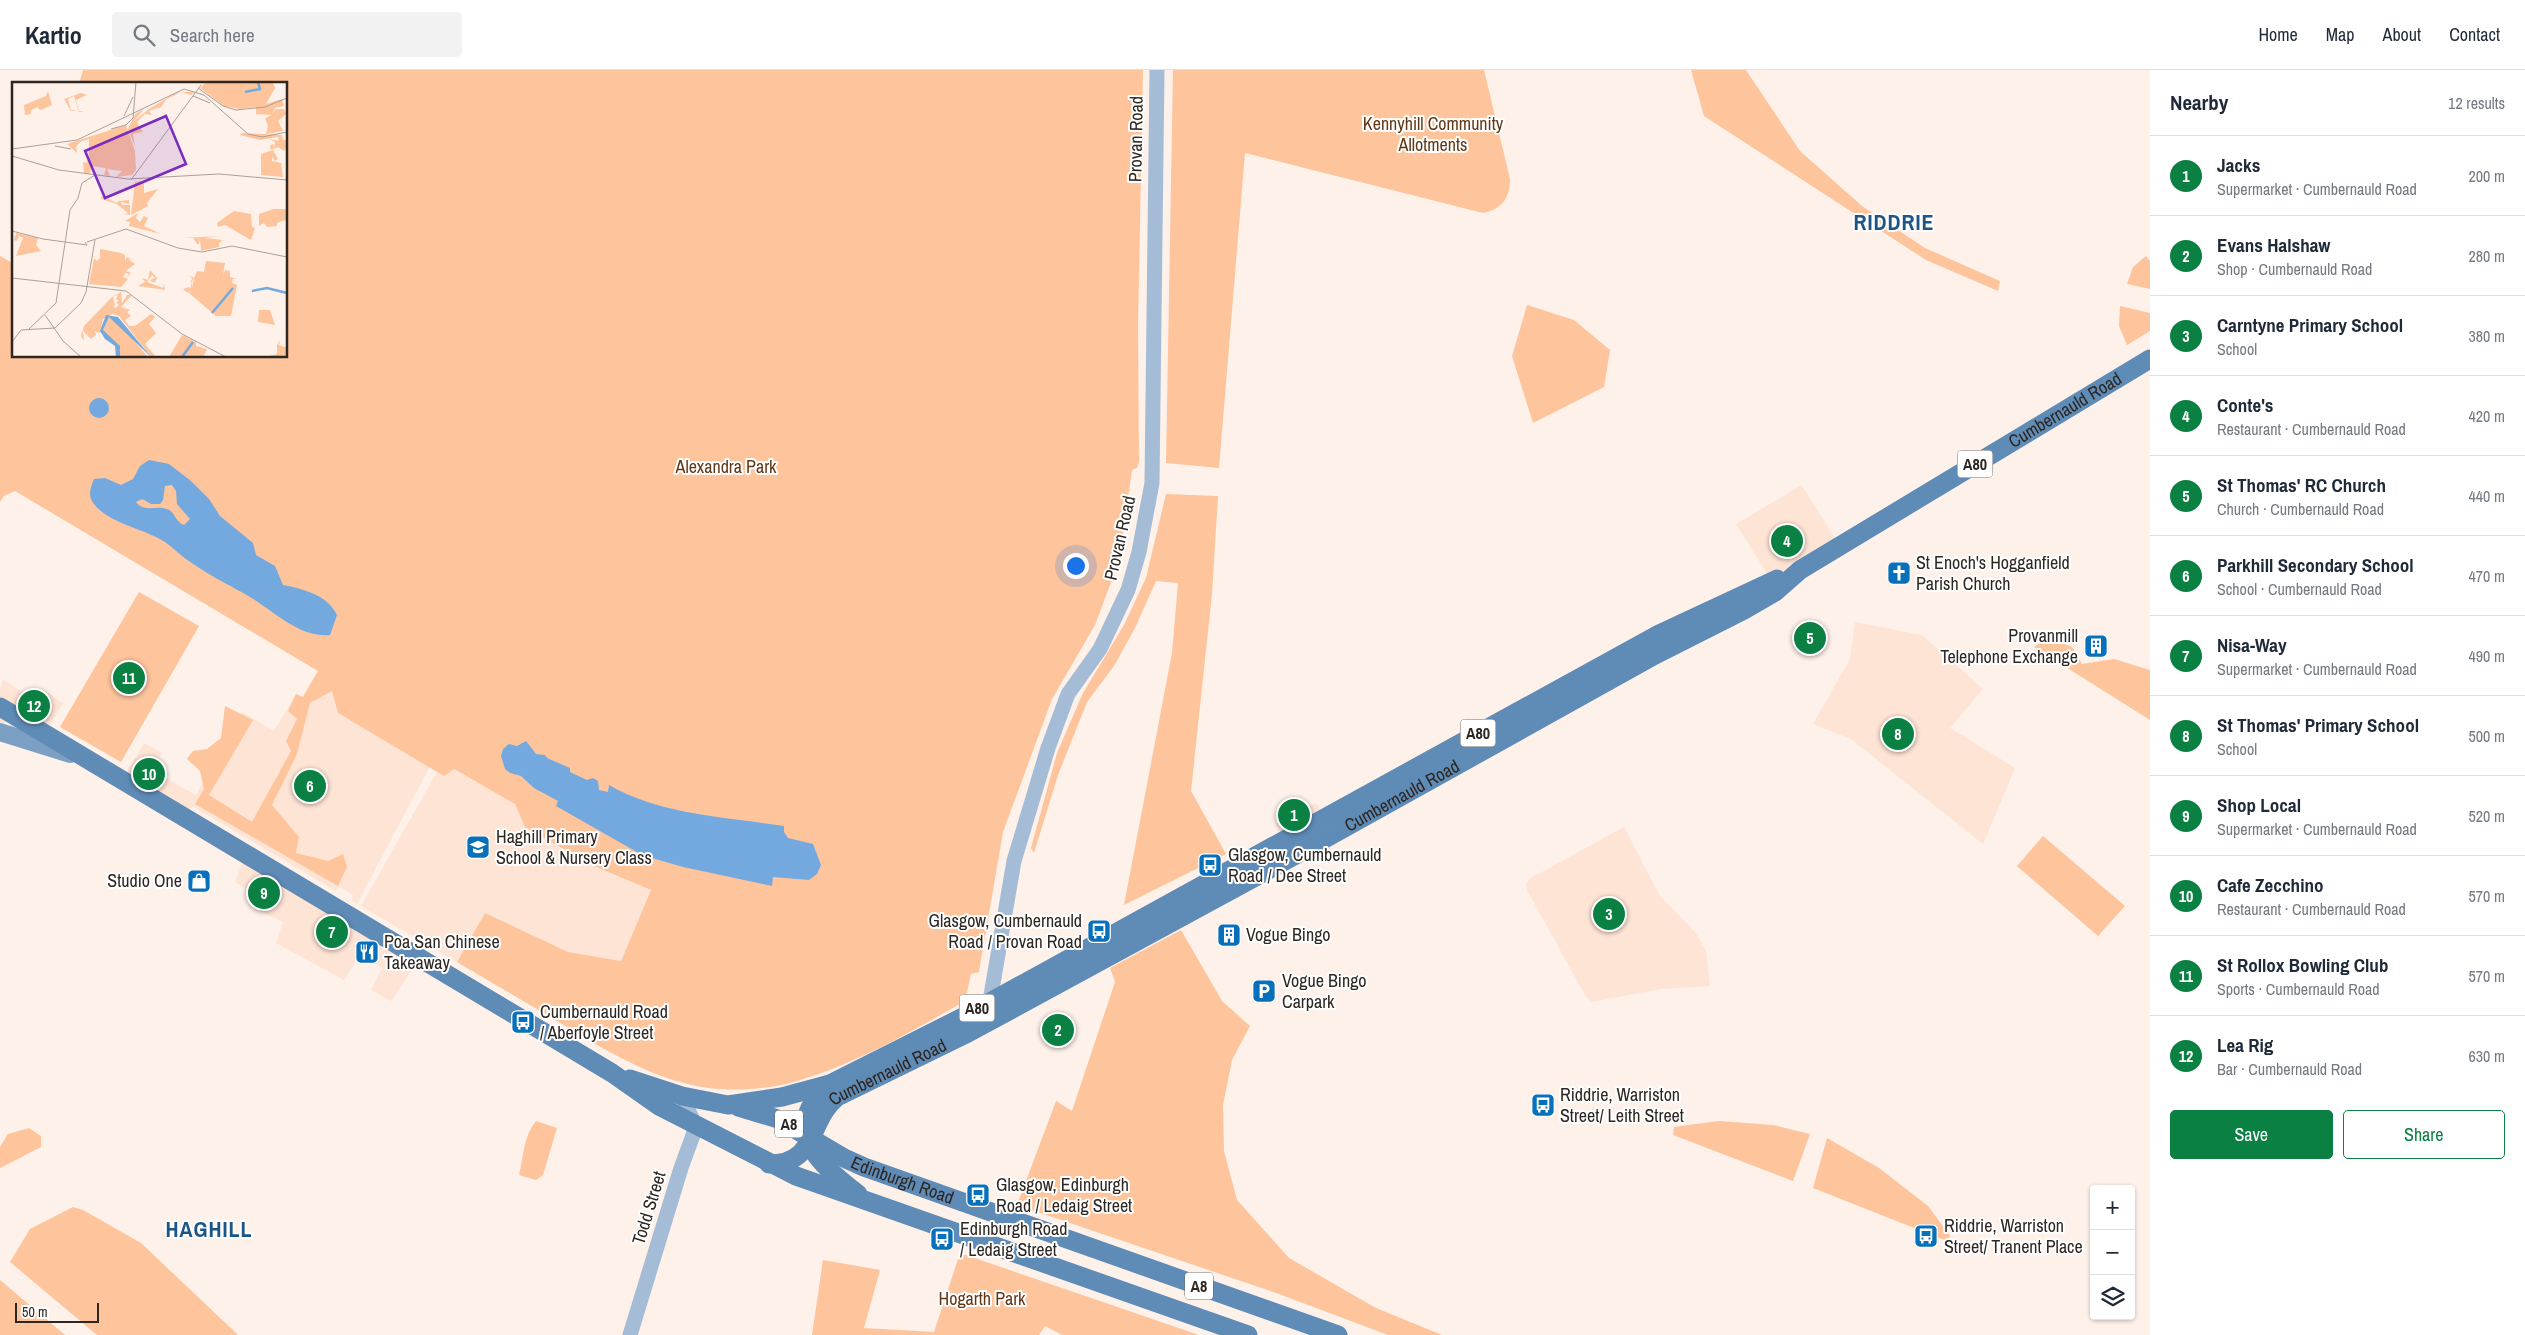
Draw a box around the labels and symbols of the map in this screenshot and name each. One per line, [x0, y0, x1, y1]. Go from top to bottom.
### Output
inset map [12, 82, 288, 358]
street label: Provan Road [1122, 96, 1149, 182]
park label: Kennyhill Community Allotments [1363, 111, 1504, 157]
district label: RIDDRIE [1853, 207, 1935, 237]
street label: Cumbernauld Road [2003, 366, 2126, 454]
road number: A80 [1958, 450, 1992, 478]
park label: Alexandra Park [675, 454, 777, 479]
street label: Provan Road [1098, 493, 1141, 583]
pin: 4 [1771, 522, 1803, 560]
place label: St Enoch's Hogganfield Parish Church [1916, 550, 2070, 596]
your location [1063, 553, 1089, 579]
church icon: St Enoch's Hogganfield Parish Church [1886, 560, 1912, 586]
pin: 5 [1794, 619, 1826, 657]
place label: Provanmill Telephone Exchange [1940, 623, 2078, 669]
building icon: Provanmill Telephone Exchange [2083, 633, 2109, 659]
pin: 11 [113, 659, 145, 697]
pin: 12 [18, 687, 50, 725]
pin: 8 [1882, 715, 1914, 753]
road number: A80 [1460, 720, 1496, 746]
street label: Cumbernauld Road [1340, 753, 1464, 838]
pin: 10 [133, 755, 165, 793]
pin: 6 [294, 767, 326, 805]
pin: 1 [1278, 796, 1310, 834]
place label: Haghill Primary School & Nursery Class [496, 824, 652, 870]
school or university icon: Haghill Primary School & Nursery Class [465, 834, 491, 860]
place label: Glasgow, Cumbernauld Road / Dee Street [1228, 842, 1381, 888]
bus stop icon: Glasgow, Cumbernauld Road / Dee Street [1197, 852, 1223, 878]
place label: Studio One [107, 868, 182, 893]
shop icon: Studio One [186, 868, 212, 894]
pin: 9 [248, 874, 280, 912]
pin: 3 [1593, 895, 1625, 933]
place label: Glasgow, Cumbernauld Road / Provan Road [929, 908, 1082, 954]
pin: 7 [316, 913, 348, 951]
bus stop icon: Glasgow, Cumbernauld Road / Provan Road [1086, 918, 1112, 944]
building icon: Vogue Bingo [1216, 922, 1242, 948]
place label: Vogue Bingo [1246, 922, 1331, 947]
place label: Poa San Chinese Takeaway [384, 929, 500, 975]
restaurant icon: Poa San Chinese Takeaway [354, 939, 380, 965]
place label: Vogue Bingo Carpark [1282, 968, 1367, 1014]
parking icon: Vogue Bingo Carpark [1251, 978, 1277, 1004]
road number: A80 [960, 994, 994, 1021]
place label: Cumbernauld Road / Aberfoyle Street [540, 999, 668, 1045]
bus stop icon: Cumbernauld Road / Aberfoyle Street [510, 1009, 536, 1035]
pin: 2 [1042, 1011, 1074, 1049]
street label: Cumbernauld Road [823, 1032, 950, 1111]
place label: Riddrie, Warriston Street/ Leith Street [1560, 1082, 1684, 1128]
bus stop icon: Riddrie, Warriston Street/ Leith Street [1530, 1092, 1556, 1118]
road number: A8 [775, 1110, 803, 1138]
street label: Edinburgh Road [847, 1150, 957, 1210]
street label: Todd Street [626, 1168, 672, 1248]
place label: Glasgow, Edinburgh Road / Ledaig Street [996, 1172, 1132, 1218]
bus stop icon: Glasgow, Edinburgh Road / Ledaig Street [965, 1182, 991, 1208]
place label: Riddrie, Warriston Street/ Tranent Place [1944, 1213, 2083, 1259]
district label: HAGHILL [165, 1214, 253, 1244]
place label: Edinburgh Road / Ledaig Street [960, 1216, 1068, 1262]
bus stop icon: Riddrie, Warriston Street/ Tranent Place [1913, 1223, 1939, 1249]
bus stop icon: Edinburgh Road / Ledaig Street [929, 1226, 955, 1252]
road number: A8 [1185, 1272, 1213, 1300]
park label: Hogarth Park [939, 1286, 1026, 1311]
scale bar [15, 1300, 99, 1323]

